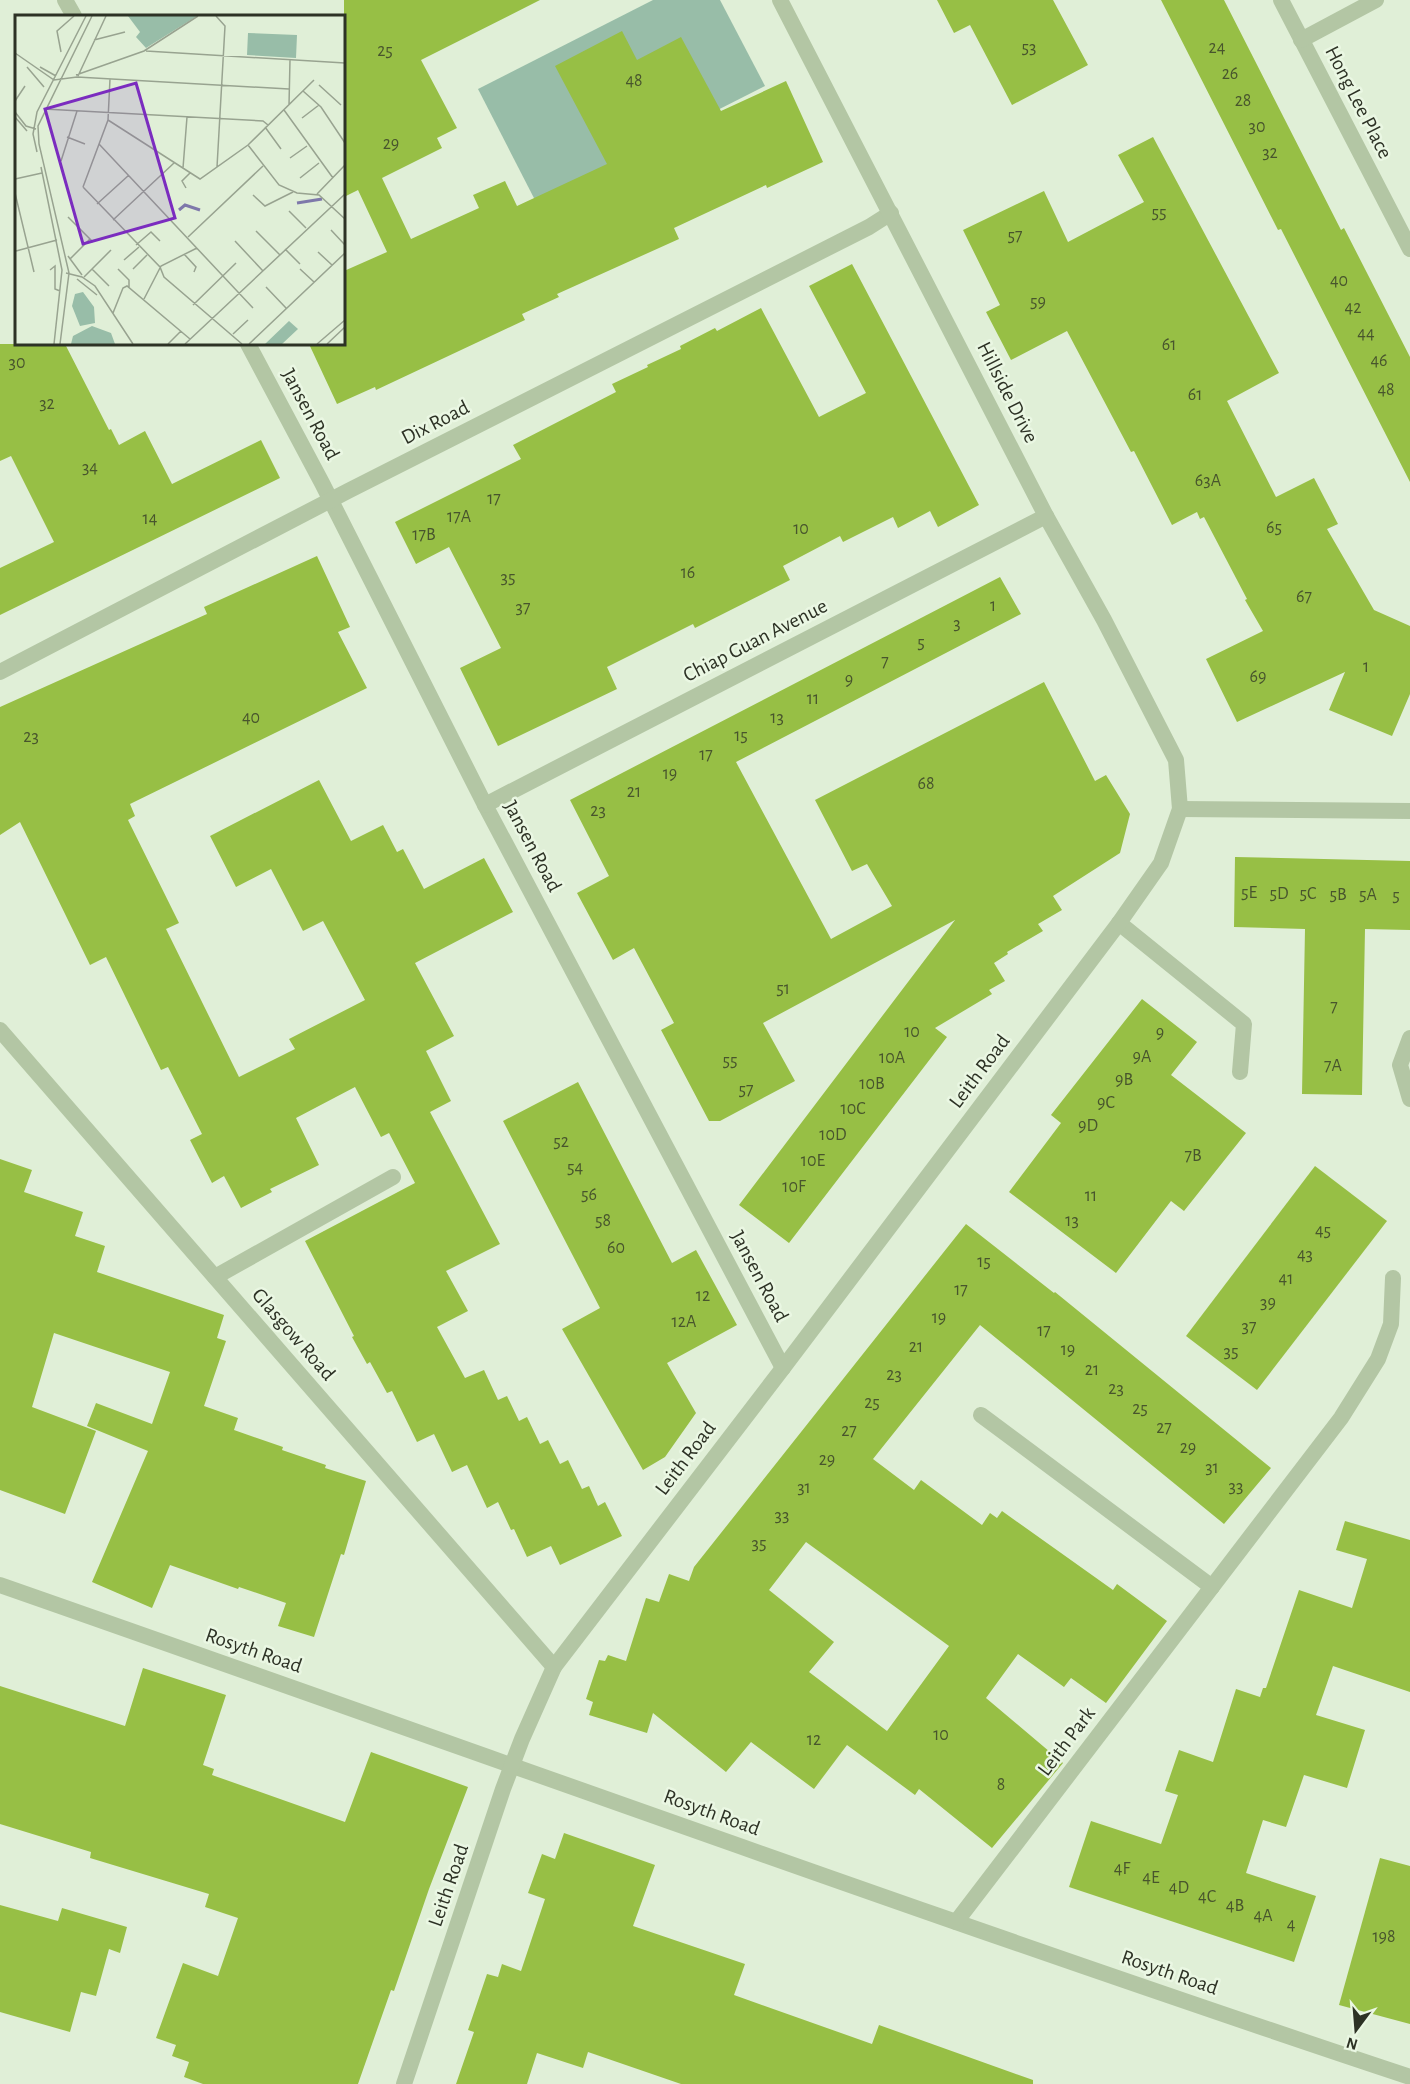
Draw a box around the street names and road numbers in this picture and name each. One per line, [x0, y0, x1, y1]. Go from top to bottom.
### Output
street label: Hong Lee Place [1321, 42, 1396, 162]
street label: Hillside Drive [973, 338, 1042, 446]
street label: Jansen Road [278, 365, 343, 463]
street label: Dix Road [398, 396, 473, 448]
street label: Chiap Guan Avenue [680, 595, 831, 686]
street label: Jansen Road [500, 797, 565, 895]
street label: Leith Road [945, 1031, 1014, 1112]
street label: Jansen Road [727, 1227, 792, 1325]
street label: Glasgow Road [248, 1284, 339, 1385]
street label: Leith Road [651, 1418, 720, 1499]
street label: Rosyth Road [203, 1624, 305, 1677]
street label: Leith Park [1034, 1702, 1099, 1780]
street label: Rosyth Road [661, 1785, 763, 1840]
street label: Leith Road [425, 1841, 472, 1929]
street label: Rosyth Road [1119, 1946, 1221, 1999]

